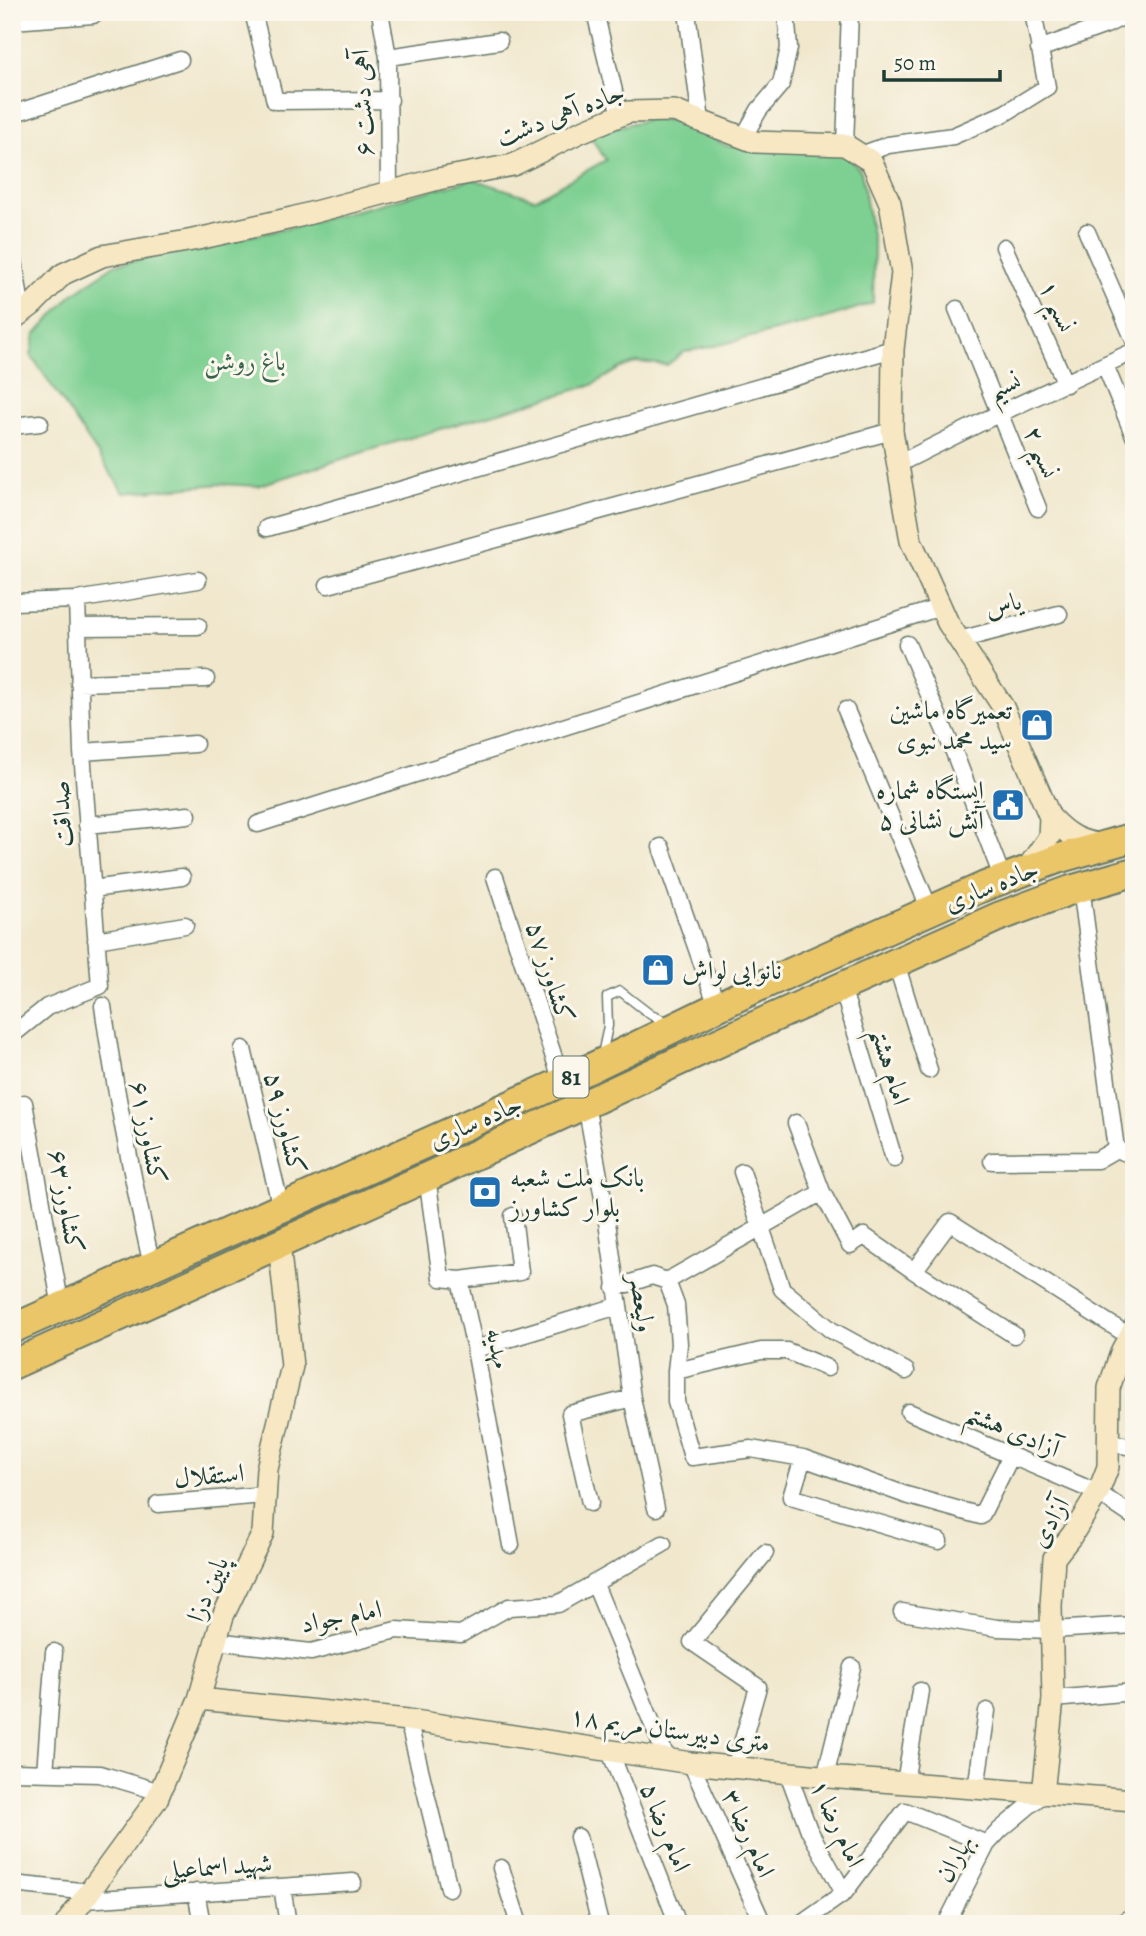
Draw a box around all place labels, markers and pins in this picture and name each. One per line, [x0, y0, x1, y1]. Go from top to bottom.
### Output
place label: تعمیرگاه ماشین سید محمد نبوی [890, 693, 1013, 758]
shop icon: تعمیرگاه ماشین سید محمد نبوی [1018, 706, 1056, 744]
place label: ایستگاه شماره ۵ آتش نشانی [876, 773, 986, 838]
public building icon: ایستگاه شماره ۵ آتش نشانی [989, 786, 1027, 824]
shop icon: نانوایی لواش [639, 951, 677, 989]
place label: نانوایی لواش [682, 953, 782, 988]
place label: بانک ملت شعبه بلوار کشاورز [507, 1160, 644, 1225]
bank icon: بانک ملت شعبه بلوار کشاورز [466, 1173, 504, 1211]

